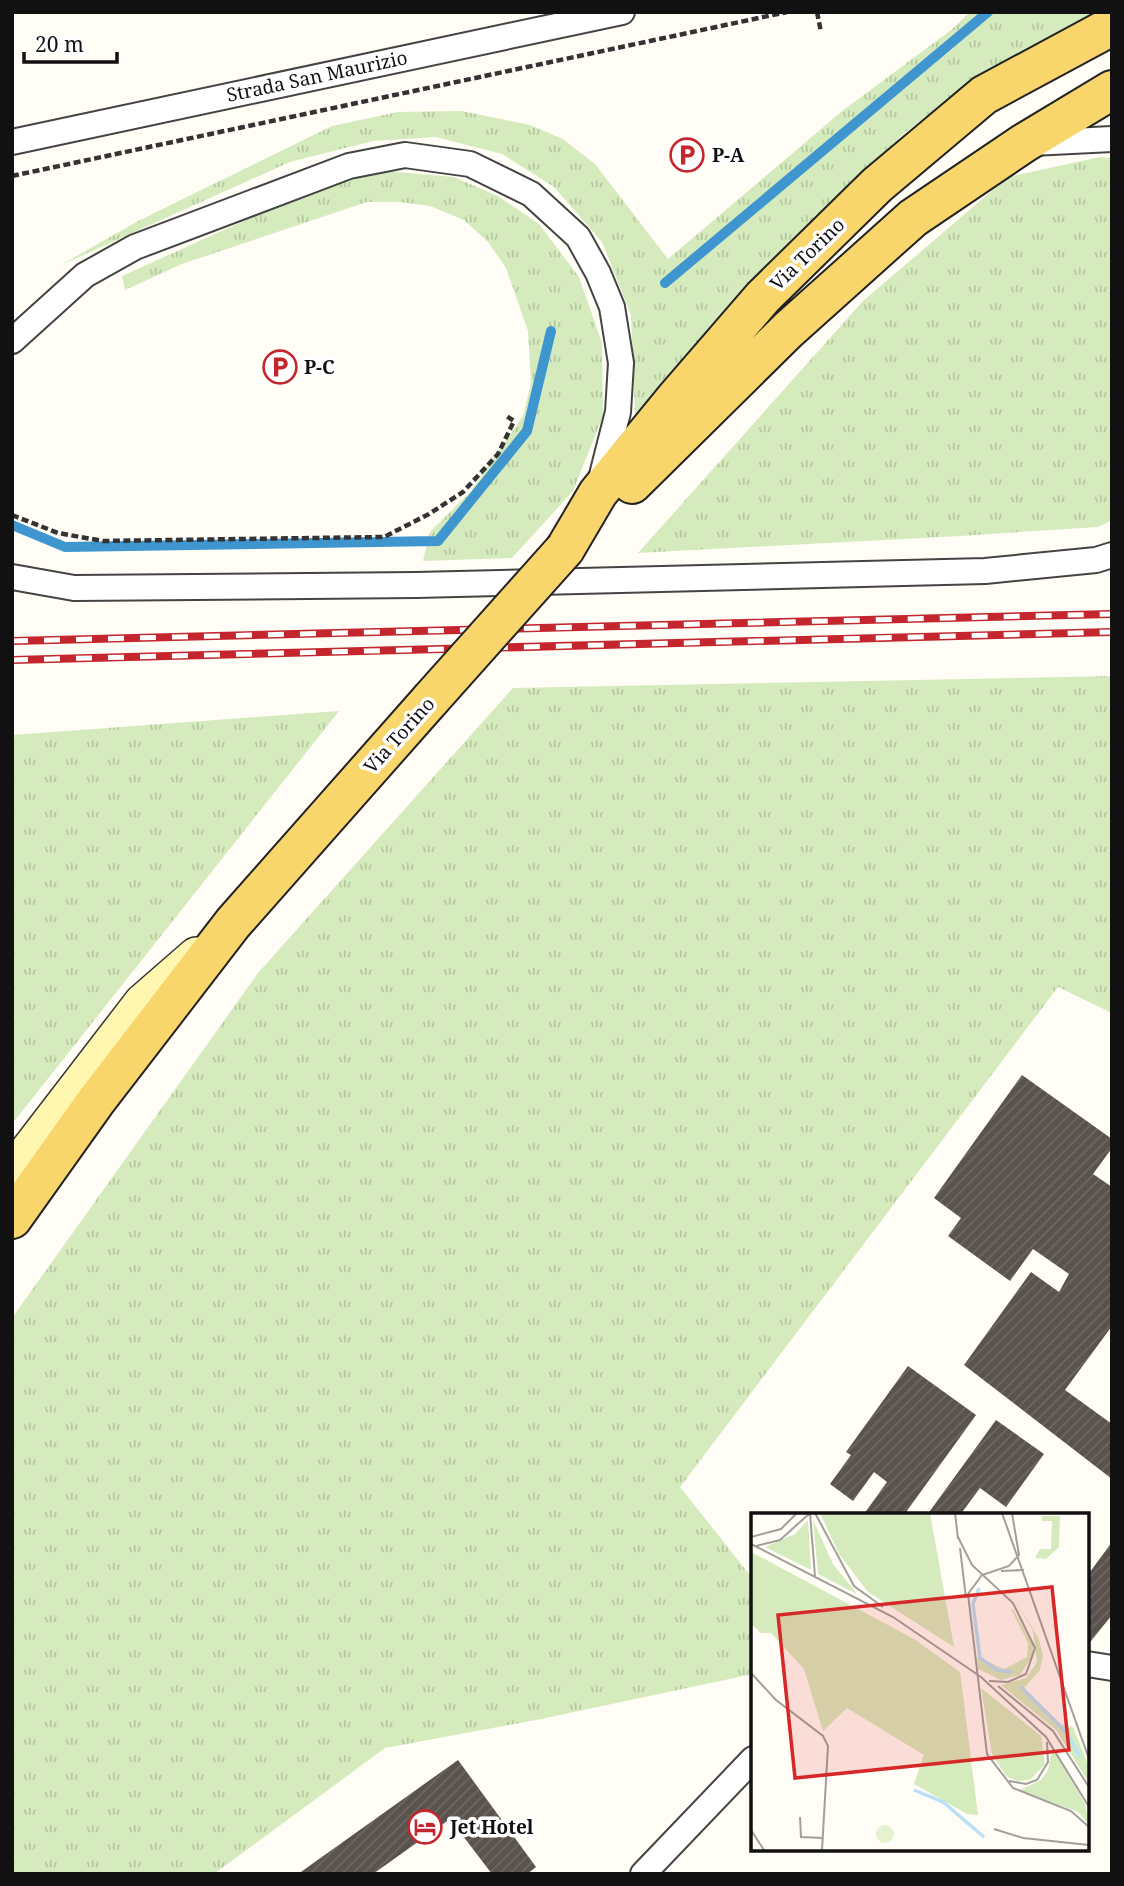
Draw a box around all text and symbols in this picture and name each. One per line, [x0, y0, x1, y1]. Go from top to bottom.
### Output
scale bar [24, 21, 117, 65]
text: 20 m [35, 30, 84, 58]
street label: Strada San Maurizio [224, 44, 410, 108]
parking icon: P-A [668, 136, 706, 174]
place label: P-A [712, 142, 745, 168]
street label: Via Torino [764, 212, 850, 296]
parking icon: P-C [261, 348, 299, 386]
place label: P-C [304, 354, 335, 380]
street label: Via Torino [358, 691, 440, 779]
inset map [751, 1513, 1089, 1851]
hotel icon: Jet Hotel [406, 1808, 444, 1846]
place label: Jet Hotel [449, 1814, 534, 1840]

